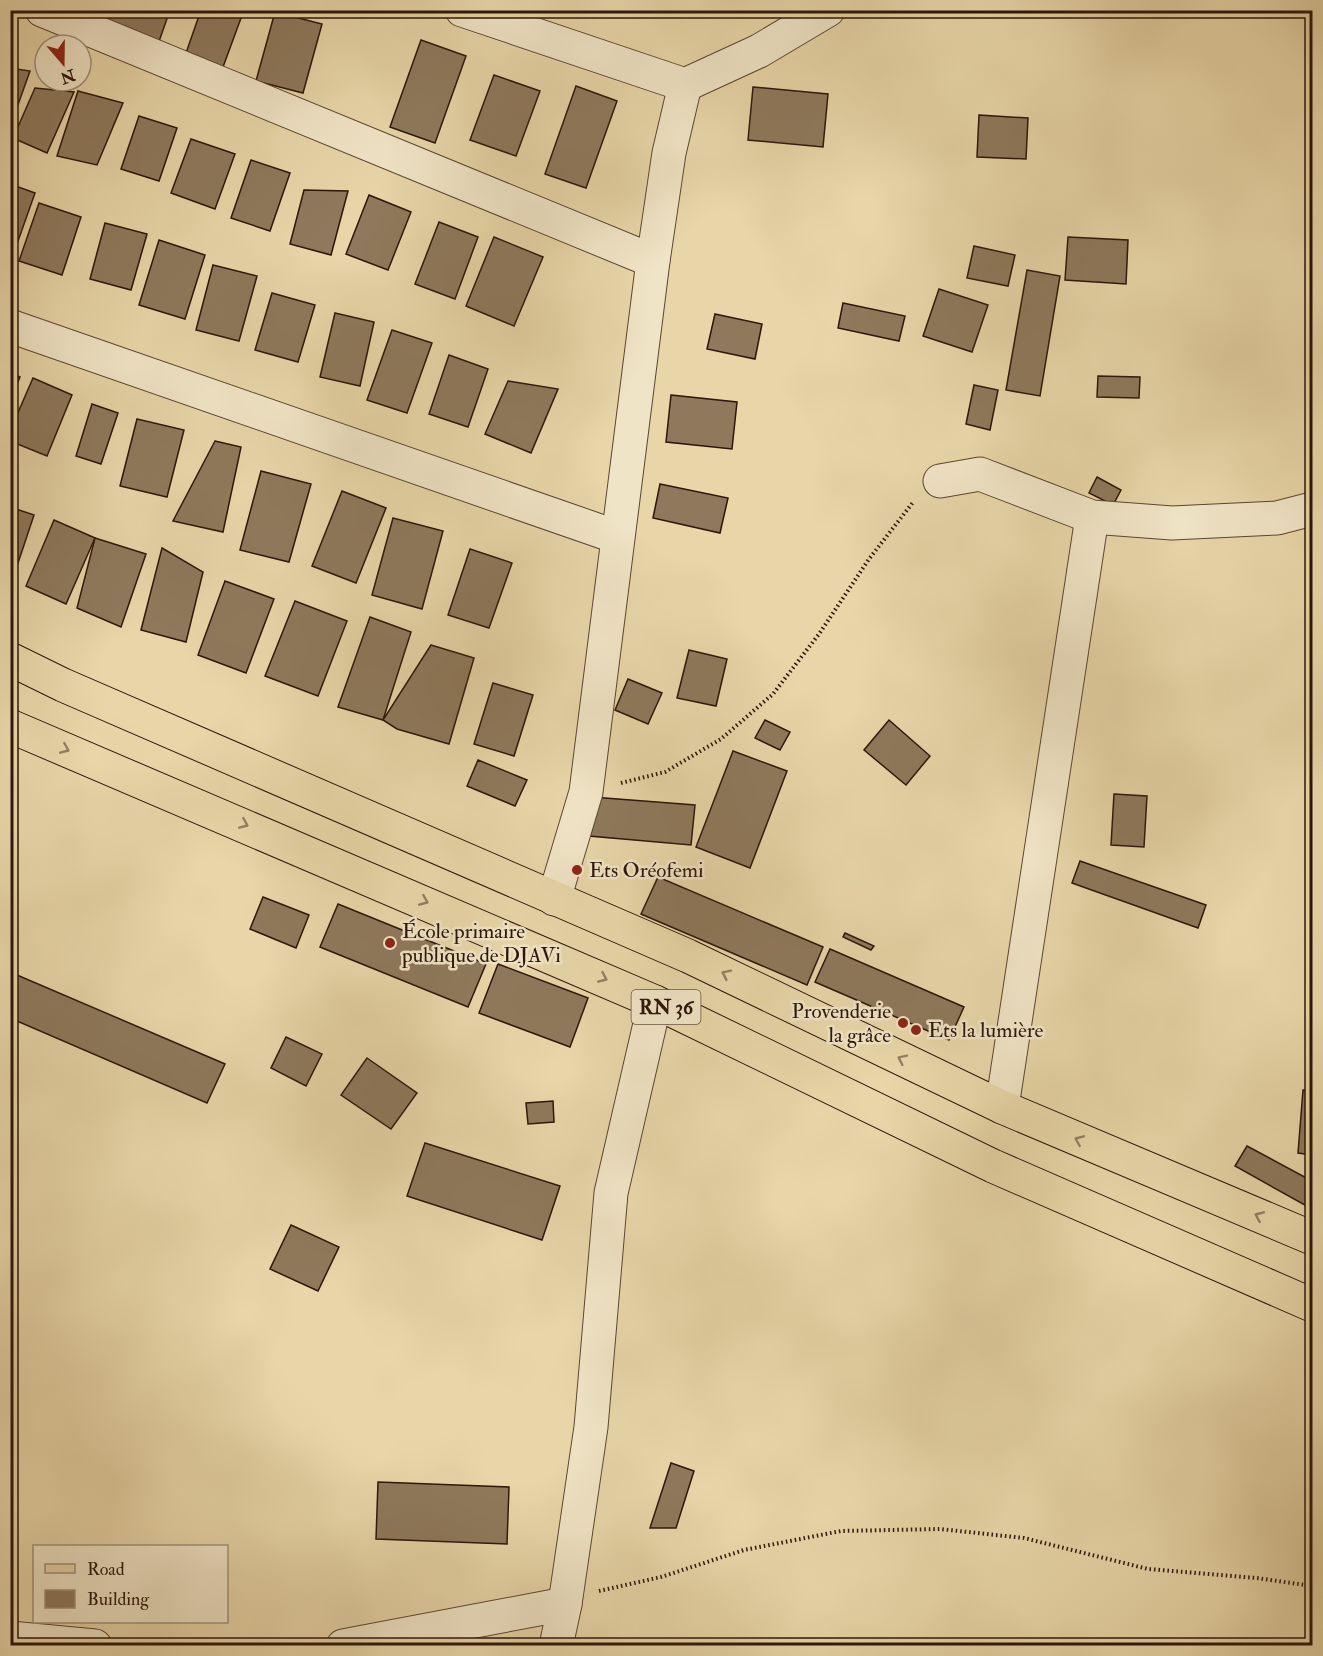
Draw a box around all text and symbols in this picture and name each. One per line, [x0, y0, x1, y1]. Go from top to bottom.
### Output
north arrow [33, 33, 93, 93]
text: N [57, 64, 79, 88]
one-way arrow [58, 742, 69, 754]
one-way arrow [238, 817, 249, 829]
place label: Ets Oréofemi [589, 857, 704, 884]
marker: Ets Oréofemi [570, 863, 584, 877]
one-way arrow [417, 894, 428, 906]
place label: École primaire publique de DJAVi [401, 918, 561, 969]
marker: École primaire publique de DJAVi [383, 936, 397, 950]
one-way arrow [722, 970, 732, 981]
one-way arrow [596, 971, 607, 983]
road number: RN 36 [632, 990, 700, 1024]
place label: Provenderie la grâce [792, 998, 891, 1049]
marker: Provenderie la grâce [896, 1016, 910, 1030]
place label: Ets la lumière [928, 1017, 1043, 1044]
marker: Ets la lumière [909, 1023, 923, 1037]
one-way arrow [897, 1054, 908, 1066]
one-way arrow [1074, 1135, 1085, 1147]
one-way arrow [1254, 1211, 1265, 1223]
legend [33, 1545, 228, 1623]
text: Road [87, 1558, 125, 1581]
text: Building [87, 1588, 150, 1611]

